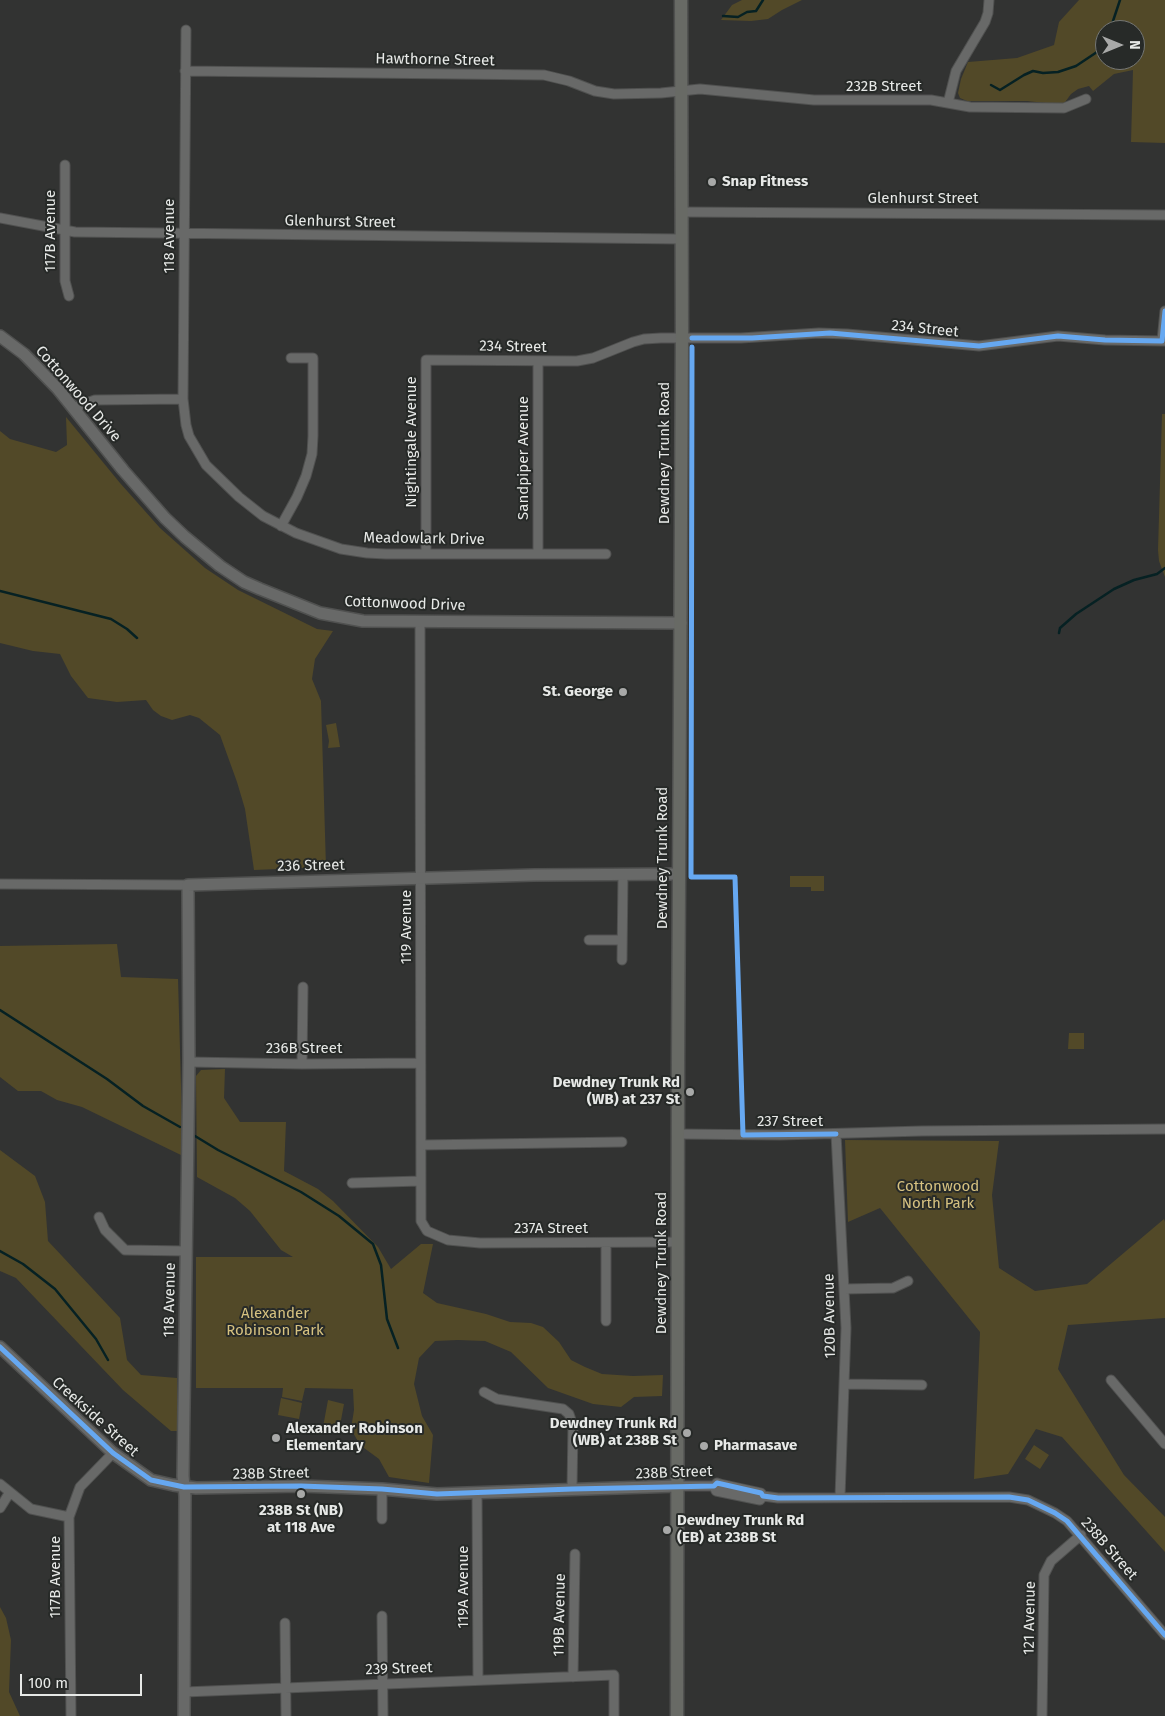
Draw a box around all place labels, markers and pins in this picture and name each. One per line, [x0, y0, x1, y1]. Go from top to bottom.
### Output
place label: Snap Fitness [722, 173, 808, 191]
marker: Snap Fitness [706, 176, 718, 188]
place label: St. George [543, 683, 613, 701]
marker: St. George [617, 686, 629, 698]
place label: Dewdney Trunk Rd (WB) at 237 St [553, 1074, 680, 1109]
marker: Dewdney Trunk Rd (WB) at 237 St [684, 1086, 696, 1098]
place label: Dewdney Trunk Rd (WB) at 238B St [550, 1415, 677, 1450]
place label: Alexander Robinson Elementary [286, 1420, 423, 1455]
marker: Dewdney Trunk Rd (WB) at 238B St [681, 1427, 693, 1439]
marker: Alexander Robinson Elementary [270, 1432, 282, 1444]
place label: Pharmasave [714, 1437, 797, 1455]
marker: Pharmasave [698, 1440, 710, 1452]
marker: 238B St (NB) at 118 Ave [295, 1488, 307, 1500]
place label: 238B St (NB) at 118 Ave [259, 1502, 343, 1537]
place label: Dewdney Trunk Rd (EB) at 238B St [677, 1512, 804, 1547]
marker: Dewdney Trunk Rd (EB) at 238B St [661, 1524, 673, 1536]

